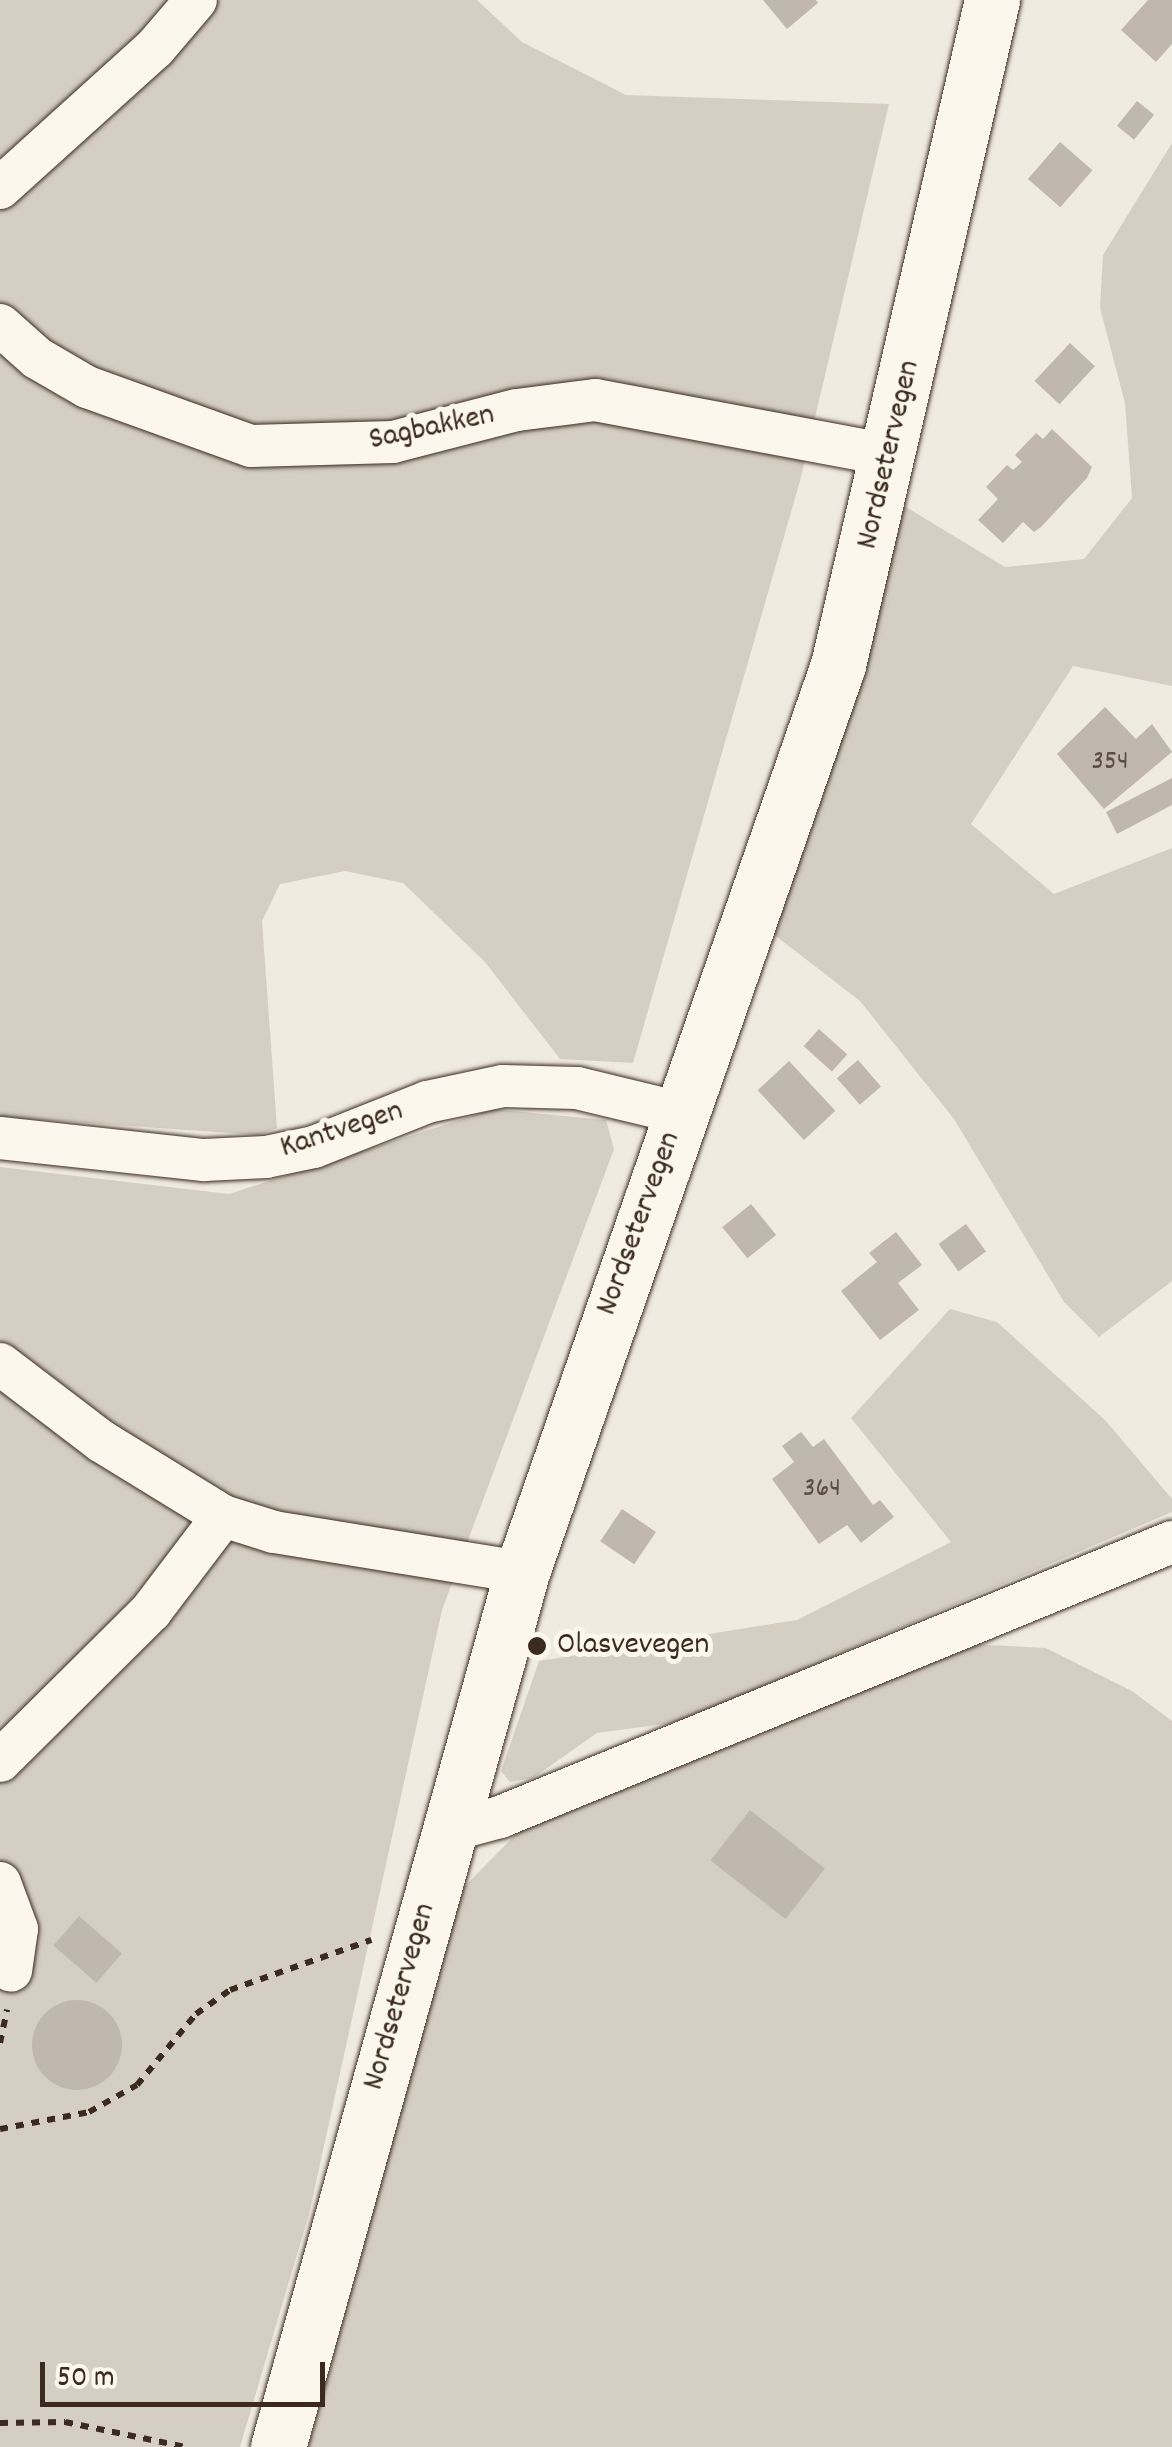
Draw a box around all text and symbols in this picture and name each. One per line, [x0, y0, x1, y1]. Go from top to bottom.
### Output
street label: Nordsetervegen [850, 357, 930, 553]
street label: Sagbakken [366, 397, 498, 461]
house number: 354 [1091, 746, 1129, 780]
street label: Kantvegen [276, 1093, 408, 1169]
street label: Nordsetervegen [589, 1127, 691, 1321]
house number: 364 [803, 1473, 841, 1507]
place label: Olasvevegen [557, 1627, 709, 1665]
marker: Olasvevegen [526, 1635, 548, 1657]
street label: Nordsetervegen [356, 1899, 446, 2095]
scale bar [45, 2342, 330, 2404]
text: 50 m [57, 2358, 115, 2401]

